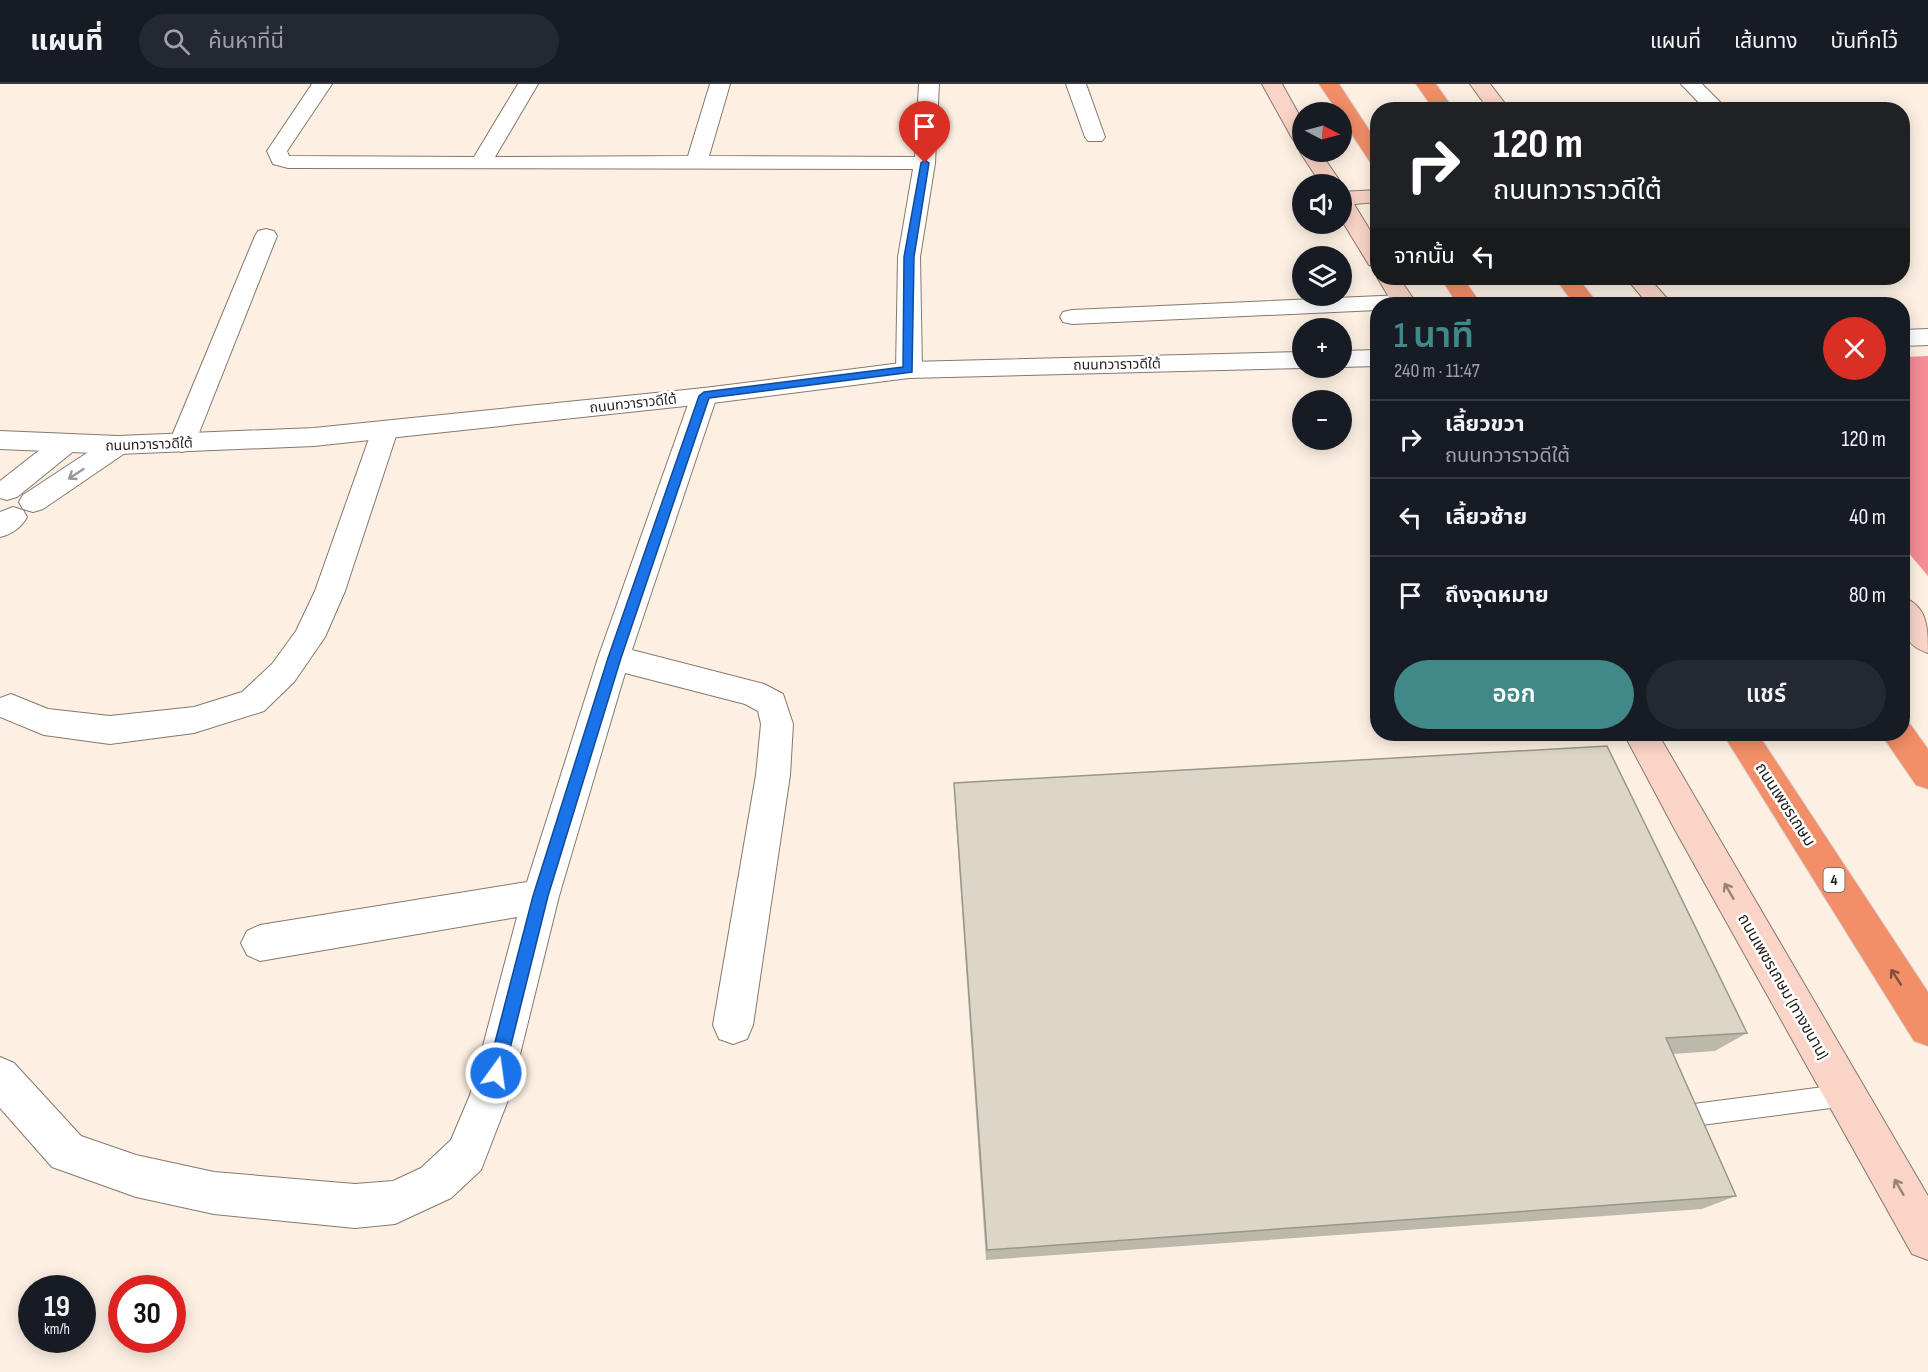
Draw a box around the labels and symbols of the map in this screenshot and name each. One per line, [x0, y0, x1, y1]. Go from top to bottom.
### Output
pin [899, 101, 950, 163]
north arrow [1292, 102, 1352, 162]
street label: ถนนทวาราวดีใต้ [1073, 355, 1161, 374]
street label: ถนนทวาราวดีใต้ [589, 390, 677, 417]
street label: ถนนทวาราวดีใต้ [105, 434, 193, 455]
one-way arrow [67, 467, 84, 480]
street label: ถนนเพชรเกษม [1751, 759, 1819, 850]
road number: 4 [1824, 868, 1844, 892]
one-way arrow [1722, 883, 1734, 900]
street label: ถนนเพชรเกษม (ทางขนาน) [1733, 911, 1832, 1063]
one-way arrow [1890, 969, 1903, 986]
position arrow [464, 1041, 528, 1105]
one-way arrow [1893, 1179, 1905, 1196]
speed limit sign: 30 [108, 1275, 186, 1353]

